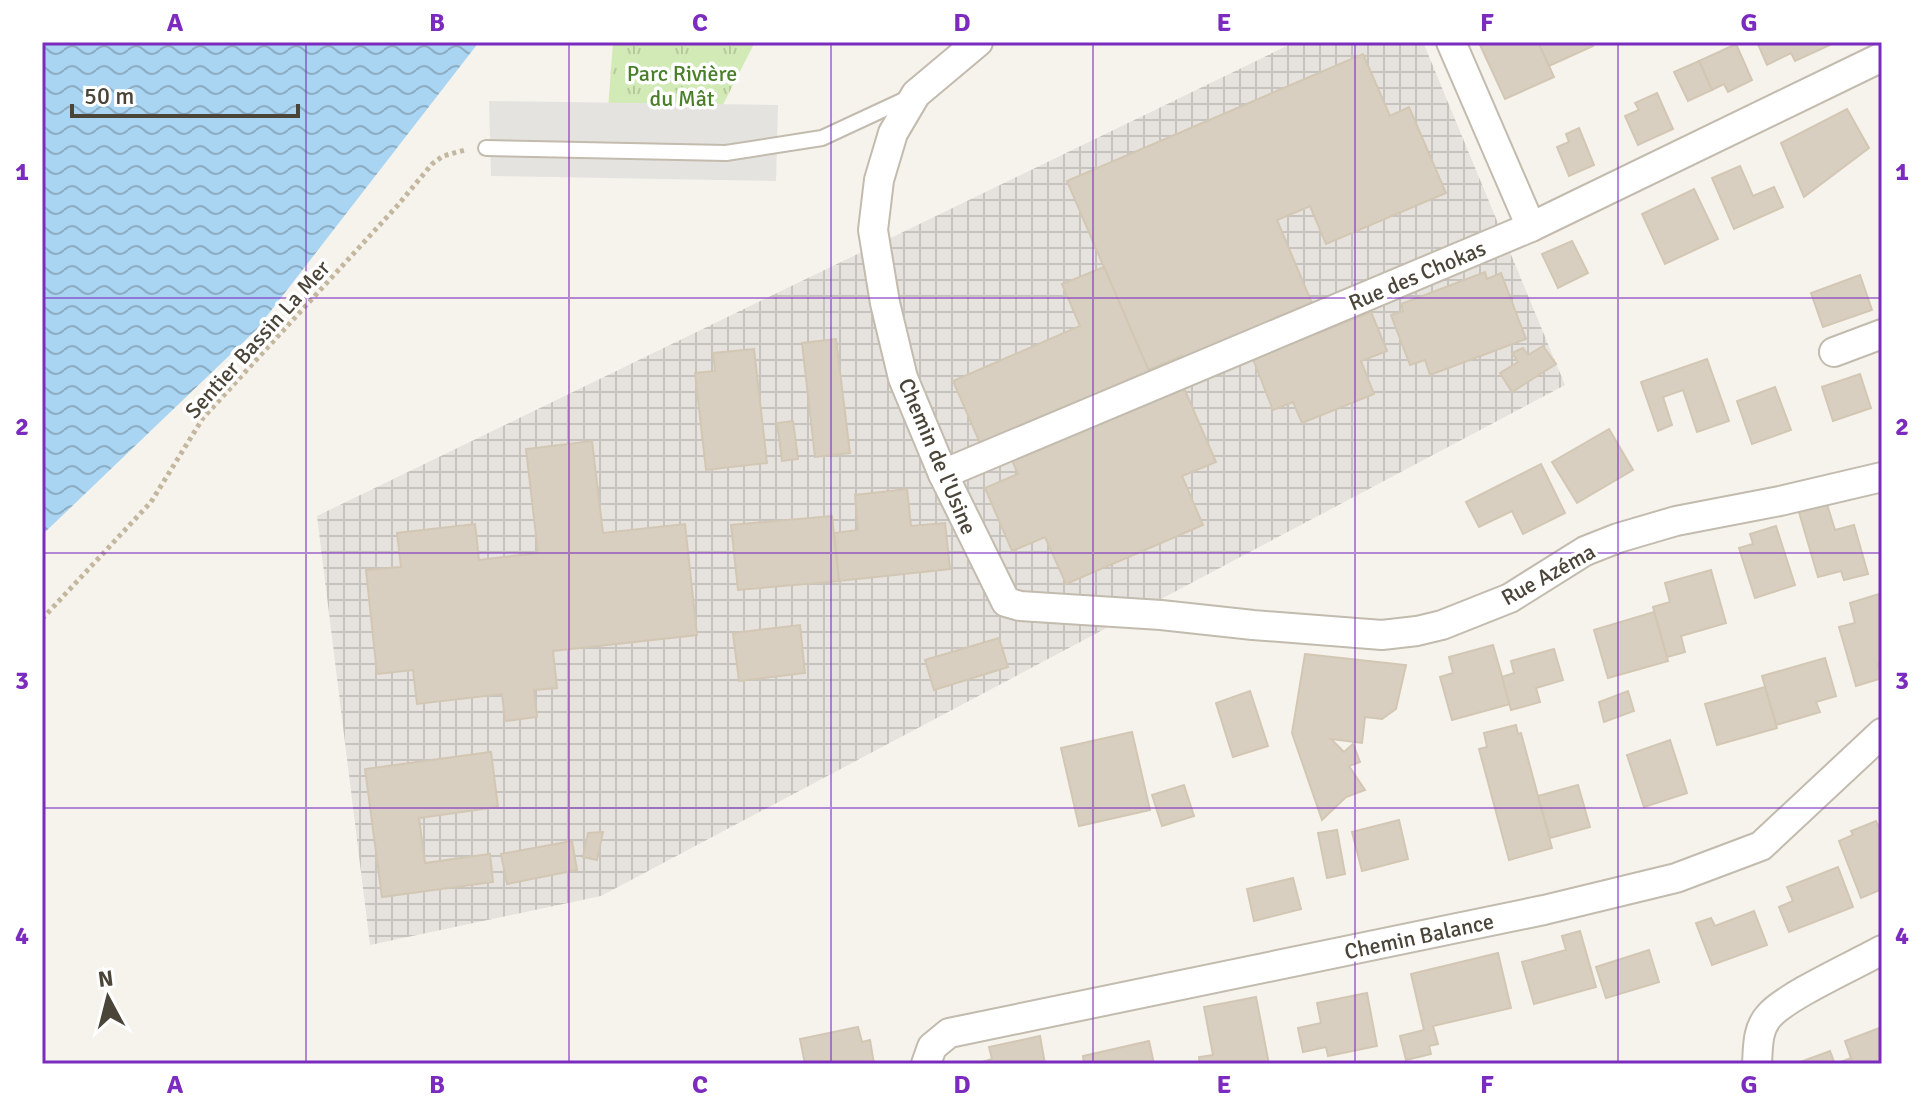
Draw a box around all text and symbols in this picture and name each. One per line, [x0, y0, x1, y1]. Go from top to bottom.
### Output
text: A [167, 7, 184, 39]
text: B [429, 7, 445, 39]
text: C [692, 7, 708, 39]
text: D [953, 7, 971, 39]
text: E [1217, 7, 1231, 39]
text: F [1480, 7, 1494, 39]
text: G [1740, 7, 1758, 39]
park label: Parc Rivière du Mât [627, 60, 737, 112]
scale bar [72, 68, 298, 118]
text: 50 m [84, 81, 134, 111]
text: 1 [15, 156, 29, 188]
text: 1 [1895, 156, 1909, 188]
street label: Rue des Chokas [1345, 234, 1490, 316]
street label: Sentier Bassin La Mer [179, 255, 336, 424]
street label: Chemin de l'Usine [892, 374, 983, 538]
text: 2 [15, 411, 29, 443]
text: 2 [1895, 411, 1909, 443]
street label: Rue Azéma [1497, 538, 1600, 611]
text: 3 [15, 665, 29, 697]
text: 3 [1895, 665, 1909, 697]
street label: Chemin Balance [1342, 907, 1496, 965]
text: 4 [15, 920, 29, 952]
text: 4 [1895, 920, 1909, 952]
north arrow [68, 958, 148, 1038]
text: N [96, 964, 115, 993]
text: A [167, 1069, 184, 1101]
text: B [429, 1069, 445, 1101]
text: C [692, 1069, 708, 1101]
text: D [953, 1069, 971, 1101]
text: E [1217, 1069, 1231, 1101]
text: F [1480, 1069, 1494, 1101]
text: G [1740, 1069, 1758, 1101]

